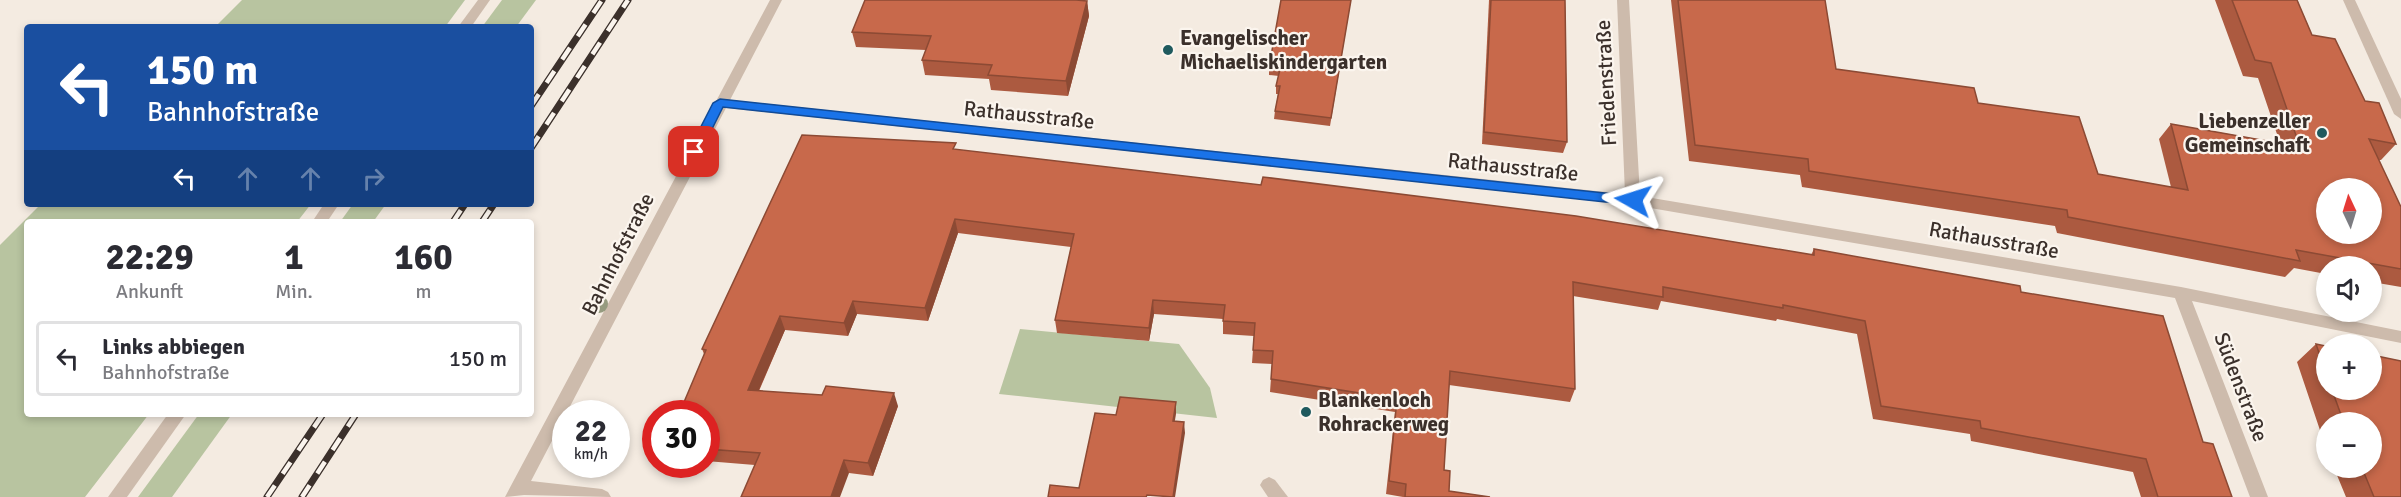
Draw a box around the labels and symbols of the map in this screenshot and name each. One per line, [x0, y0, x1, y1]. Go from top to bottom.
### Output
street label: Friedenstraße [1590, 19, 1622, 147]
place label: Evangelischer Michaeliskindergarten [1180, 25, 1387, 75]
marker: Evangelischer Michaeliskindergarten [1161, 43, 1175, 57]
street label: Rathausstraße [962, 95, 1096, 135]
place label: Liebenzeller Gemeinschaft [2185, 108, 2311, 158]
pin [668, 126, 719, 177]
marker: Liebenzeller Gemeinschaft [2315, 126, 2329, 140]
street label: Rathausstraße [1446, 147, 1580, 187]
position arrow [1601, 168, 1665, 232]
north arrow [2316, 178, 2382, 244]
street label: Bahnhofstraße [576, 188, 660, 320]
street label: Rathausstraße [1927, 216, 2061, 264]
street label: Südenstraße [2208, 329, 2274, 445]
place label: Blankenloch Rohrackerweg [1318, 387, 1449, 437]
speed limit sign: 30 [642, 400, 720, 478]
marker: Blankenloch Rohrackerweg [1299, 405, 1313, 419]

